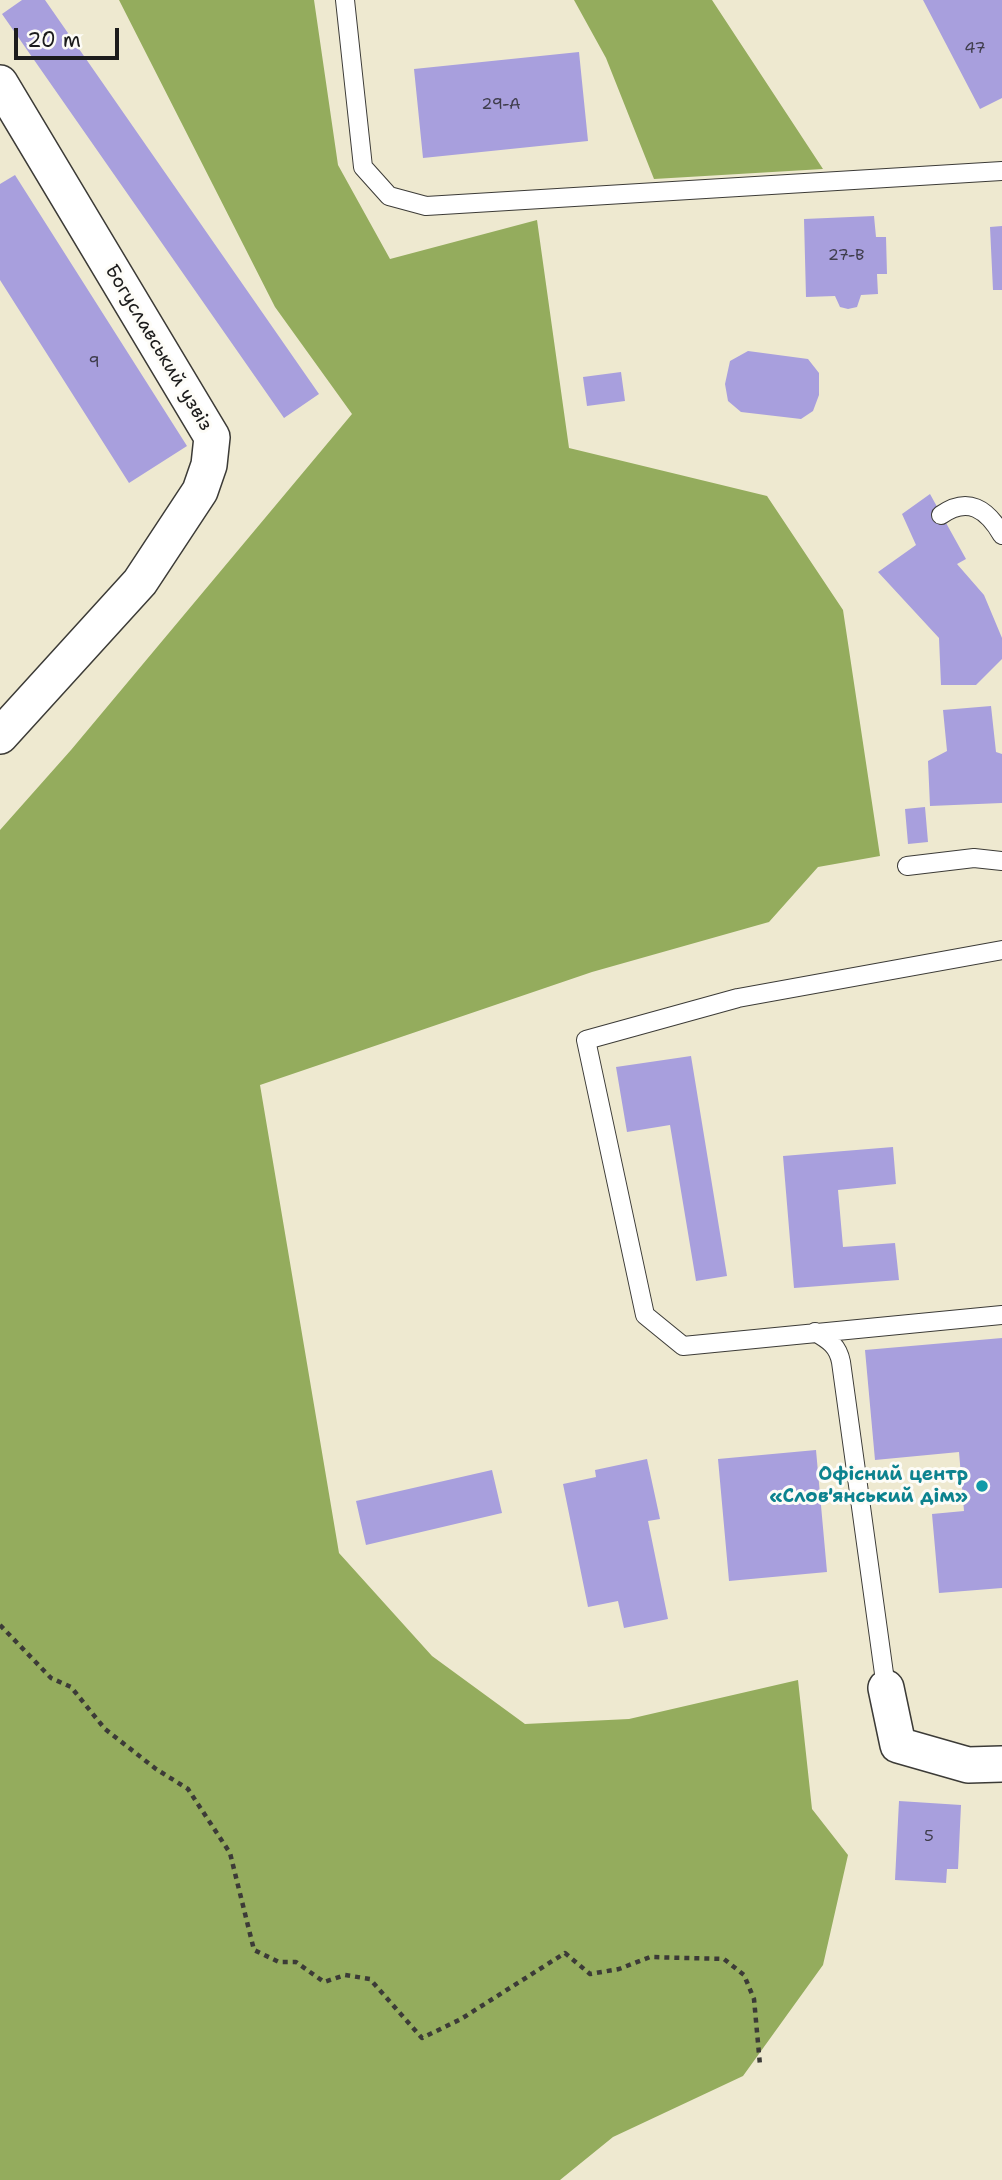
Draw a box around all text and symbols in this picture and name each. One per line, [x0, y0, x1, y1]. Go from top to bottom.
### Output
scale bar [18, 14, 122, 58]
text: 20 m [27, 26, 81, 54]
house number: 47 [964, 39, 986, 59]
house number: 29-А [481, 95, 521, 115]
house number: 27-В [828, 246, 864, 266]
street label: Богуславський узвіз [99, 261, 217, 435]
house number: 9 [88, 353, 100, 373]
place label: Офісний центр «Слов'янський дім» [770, 1464, 968, 1508]
marker: Офісний центр «Слов'янський дім» [974, 1478, 990, 1494]
house number: 5 [924, 1827, 934, 1847]

